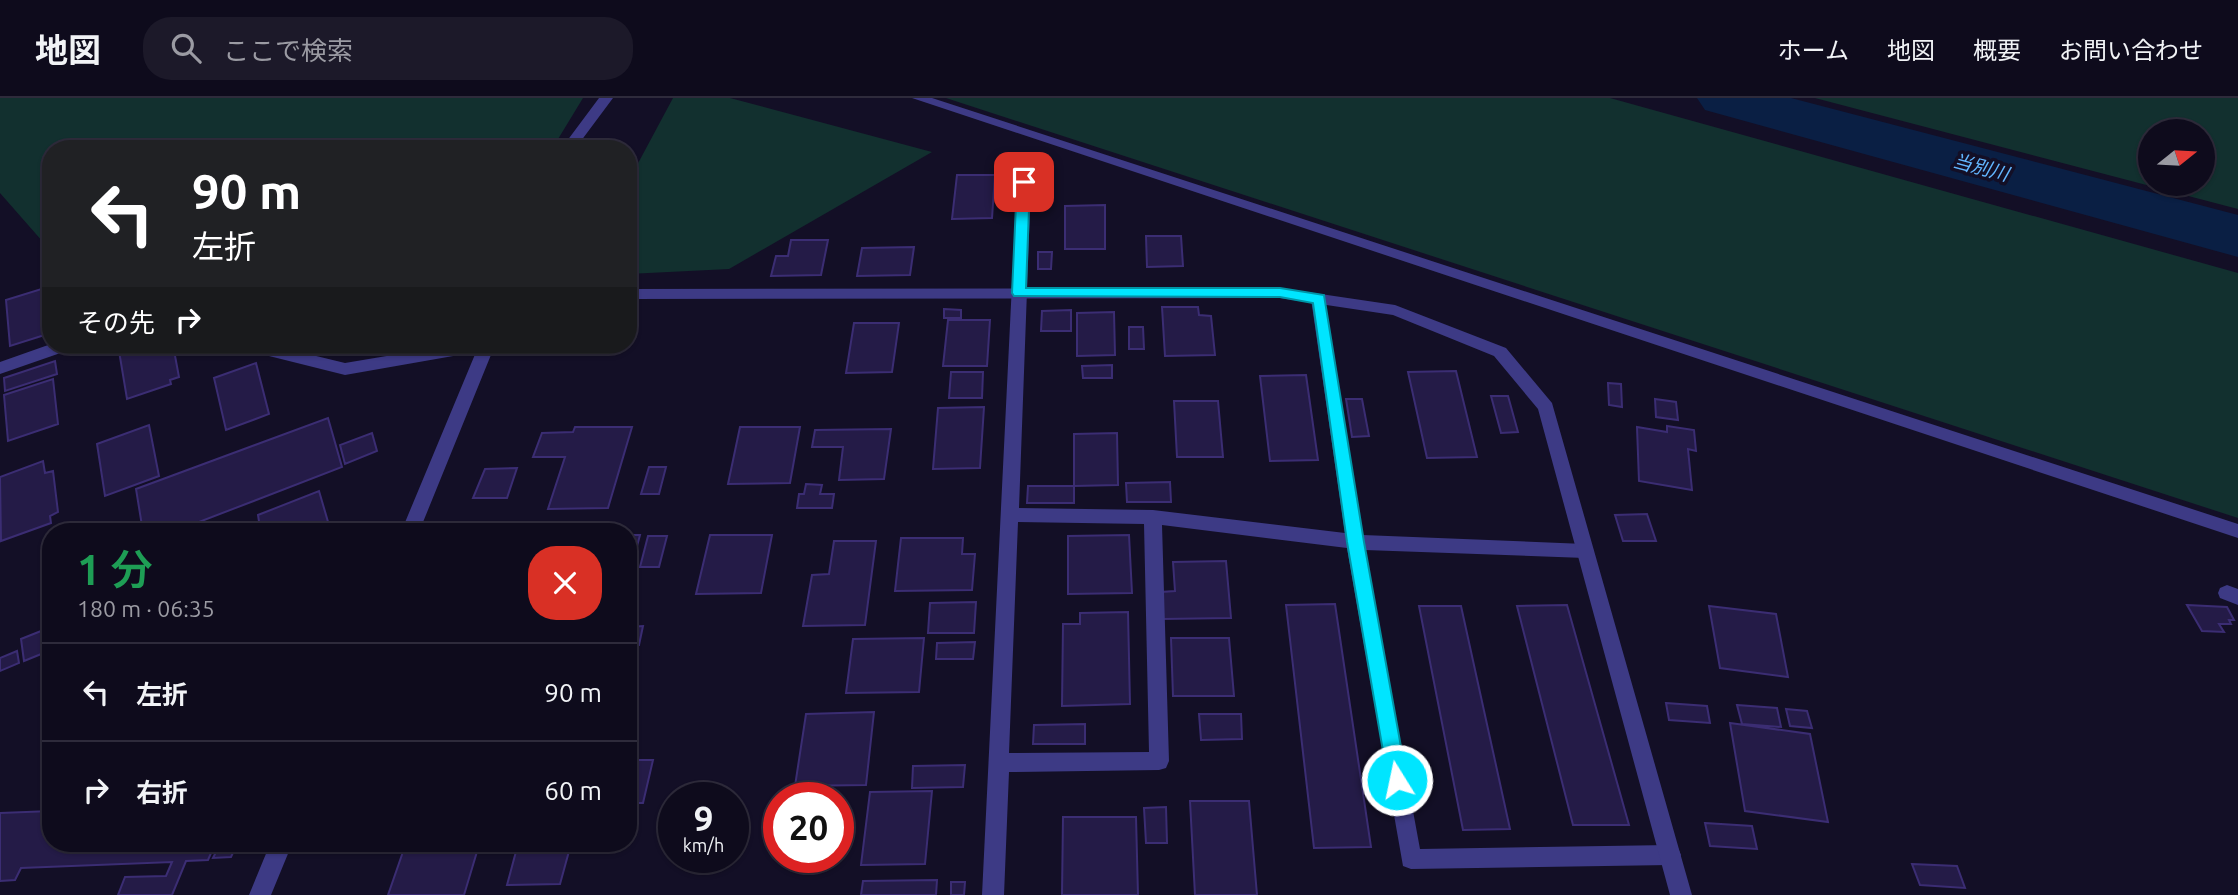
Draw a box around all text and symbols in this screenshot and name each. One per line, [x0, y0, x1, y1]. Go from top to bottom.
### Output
search box [143, 17, 633, 80]
icon: search [167, 29, 205, 67]
text: 地図 [35, 31, 101, 68]
text: ここで検索 [223, 36, 353, 65]
text: ホーム [1778, 37, 1849, 64]
text: 地図 [1887, 37, 1935, 64]
text: 概要 [1973, 37, 2021, 64]
text: お問い合わせ [2059, 37, 2203, 64]
north arrow [2138, 119, 2216, 196]
map controls [2138, 119, 2215, 196]
water label: 当別川 [1951, 149, 2013, 186]
pin [994, 152, 1054, 212]
text: 90 m [192, 163, 301, 218]
icon: arrive [1005, 163, 1043, 201]
icon: left [77, 168, 168, 259]
text: 左折 [192, 228, 256, 264]
icon: right [169, 301, 207, 339]
text: その先 [77, 308, 155, 337]
text: 1 分 [77, 546, 153, 593]
button: close [528, 546, 602, 620]
text: 180 m · 06:35 [77, 596, 215, 621]
icon: left [77, 673, 115, 711]
text: 90 m [544, 678, 602, 707]
text: 左折 [136, 680, 188, 709]
position arrow [1360, 743, 1434, 817]
icon: right [77, 771, 115, 809]
text: 60 m [544, 776, 602, 805]
text: 右折 [136, 778, 188, 807]
speed limit sign: 20 [763, 782, 854, 873]
text: 9 [694, 798, 713, 838]
text: km/h [683, 835, 724, 855]

